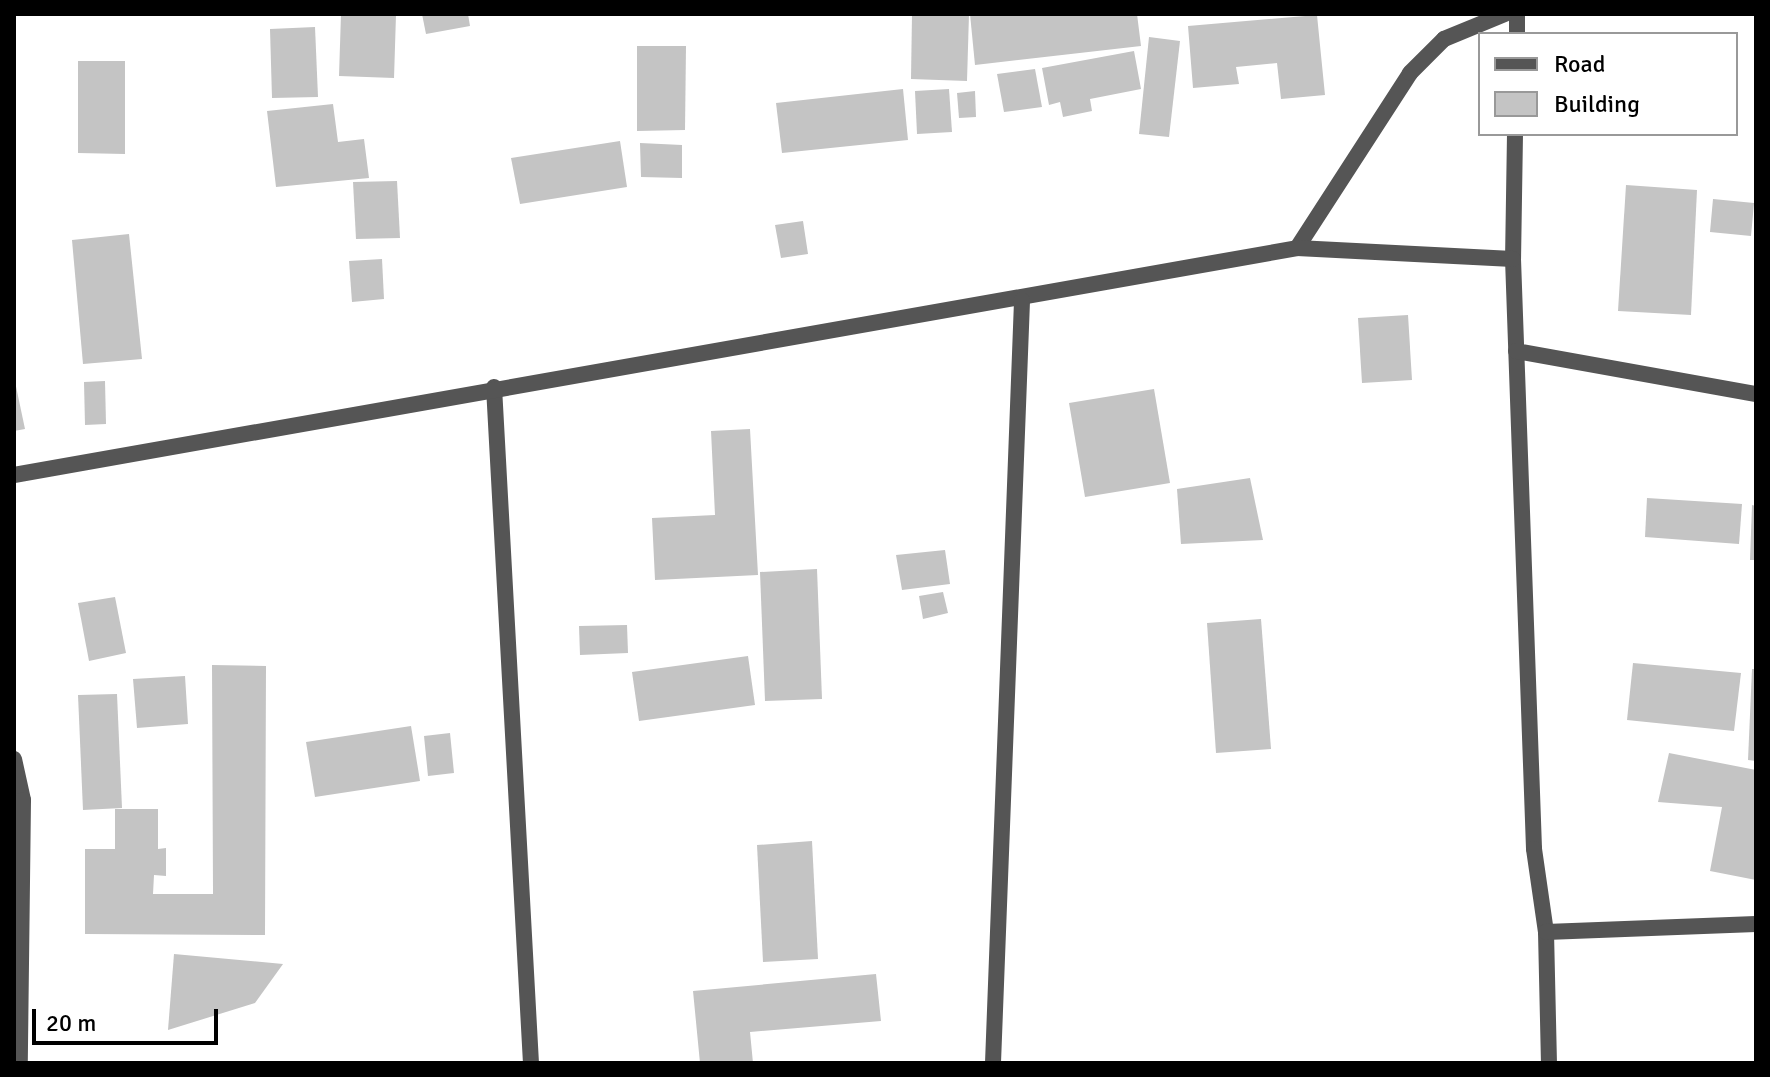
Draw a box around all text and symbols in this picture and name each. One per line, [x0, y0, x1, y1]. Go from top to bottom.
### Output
legend [1478, 32, 1738, 136]
text: Road [1554, 49, 1605, 79]
text: Building [1554, 89, 1640, 119]
scale bar [36, 993, 222, 1043]
text: 20 m [46, 1008, 96, 1038]

